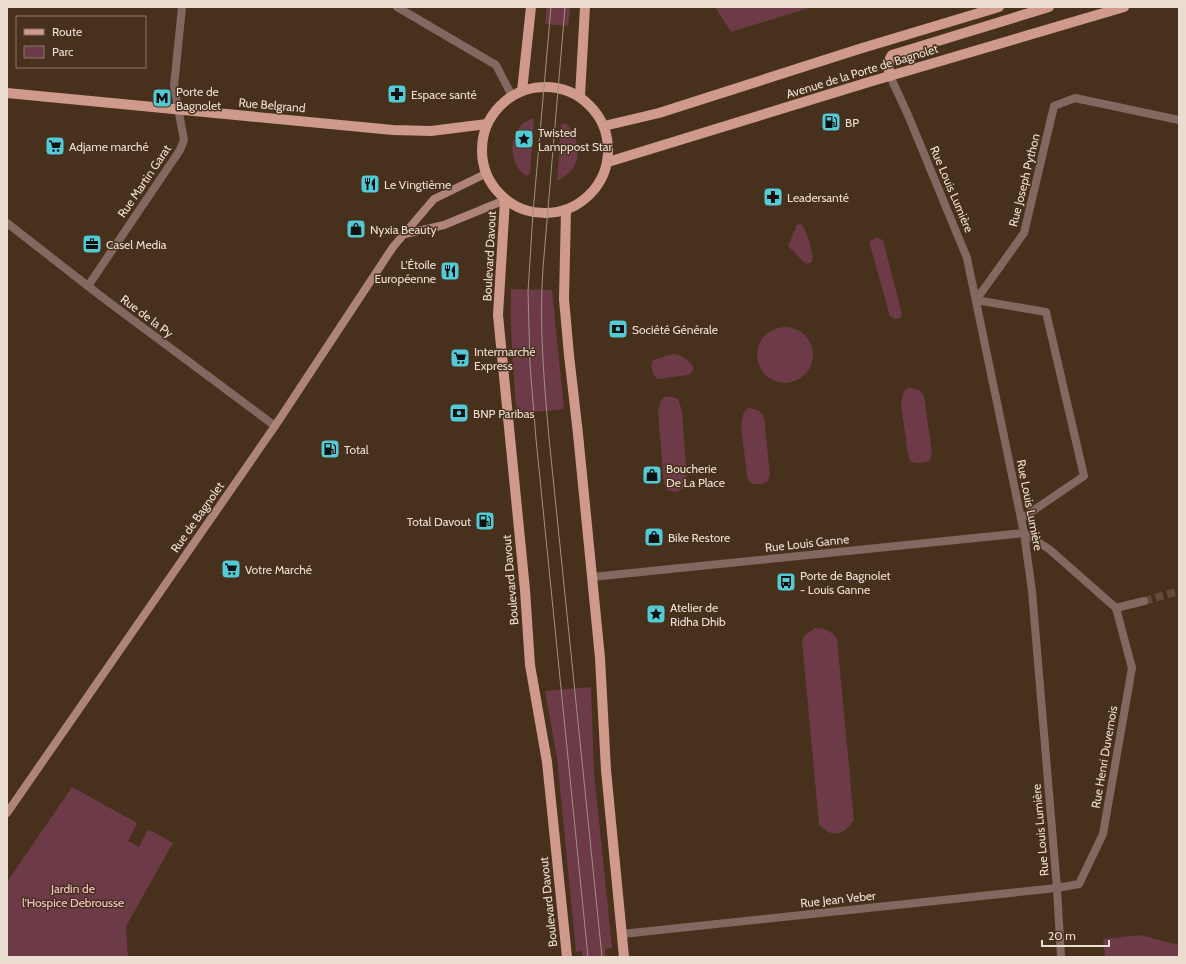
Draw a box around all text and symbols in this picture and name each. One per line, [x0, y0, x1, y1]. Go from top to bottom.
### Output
legend [16, 16, 146, 68]
text: Route [52, 24, 82, 39]
street label: Avenue de la Porte de Bagnolet [784, 41, 940, 101]
text: Parc [52, 44, 74, 59]
pharmacy icon: Espace santé [386, 83, 408, 105]
place label: Porte de Bagnolet [176, 84, 221, 113]
metro station icon: Porte de Bagnolet [151, 87, 173, 109]
place label: Espace santé [411, 87, 477, 102]
street label: Rue Belgrand [238, 95, 306, 115]
fuel station icon: BP [820, 111, 842, 133]
place label: BP [845, 115, 859, 130]
place label: Twisted Lamppost Star [538, 125, 613, 154]
place icon: Twisted Lamppost Star [513, 128, 535, 150]
street label: Rue Joseph Python [1005, 132, 1043, 228]
supermarket icon: Adjame marché [44, 135, 66, 157]
place label: Adjame marché [69, 139, 149, 154]
street label: Rue Martin Garat [114, 142, 174, 220]
street label: Rue Louis Lumière [927, 144, 977, 234]
restaurant icon: Le Vingtième [359, 173, 381, 195]
place label: Le Vingtième [384, 177, 451, 192]
pharmacy icon: Leadersanté [762, 186, 784, 208]
place label: Leadersanté [787, 190, 849, 205]
street label: Boulevard Davout [479, 210, 499, 302]
shop icon: Nyxia Beauty [345, 218, 367, 240]
place label: Nyxia Beauty [370, 222, 437, 237]
office icon: Casel Media [81, 233, 103, 255]
place label: Casel Media [106, 237, 167, 252]
place label: L'Étoile Européenne [375, 257, 436, 286]
restaurant icon: L'Étoile Européenne [439, 260, 461, 282]
street label: Rue de la Py [118, 291, 176, 341]
bank icon: Société Générale [607, 318, 629, 340]
place label: Société Générale [632, 322, 718, 337]
place label: Intermarché Express [474, 344, 536, 373]
supermarket icon: Intermarché Express [449, 347, 471, 369]
bank icon: BNP Paribas [448, 402, 470, 424]
place label: BNP Paribas [473, 406, 534, 421]
fuel station icon: Total [319, 438, 341, 460]
place label: Total [344, 442, 369, 457]
street label: Rue Louis Lumière [1014, 458, 1046, 552]
place label: Boucherie De La Place [666, 461, 725, 490]
shop icon: Boucherie De La Place [641, 464, 663, 486]
street label: Rue de Bagnolet [167, 479, 227, 555]
fuel station icon: Total Davout [474, 510, 496, 532]
place label: Total Davout [407, 514, 471, 529]
shop icon: Bike Restore [643, 526, 665, 548]
place label: Bike Restore [668, 530, 730, 545]
street label: Rue Louis Ganne [764, 531, 850, 555]
street label: Boulevard Davout [499, 534, 521, 626]
supermarket icon: Votre Marché [220, 558, 242, 580]
place label: Votre Marché [245, 562, 312, 577]
place label: Porte de Bagnolet - Louis Ganne [800, 568, 891, 597]
bus stop icon: Porte de Bagnolet - Louis Ganne [775, 571, 797, 593]
place label: Atelier de Ridha Dhib [670, 600, 726, 629]
place icon: Atelier de Ridha Dhib [645, 603, 667, 625]
street label: Rue Henri Duvernois [1088, 705, 1120, 809]
street label: Rue Louis Lumière [1029, 783, 1051, 877]
street label: Boulevard Davout [536, 856, 560, 948]
park label: Jardin de l'Hospice Debrousse [22, 881, 124, 910]
street label: Rue Jean Veber [800, 888, 877, 910]
scale bar [1042, 922, 1109, 948]
text: 20 m [1048, 928, 1076, 943]

